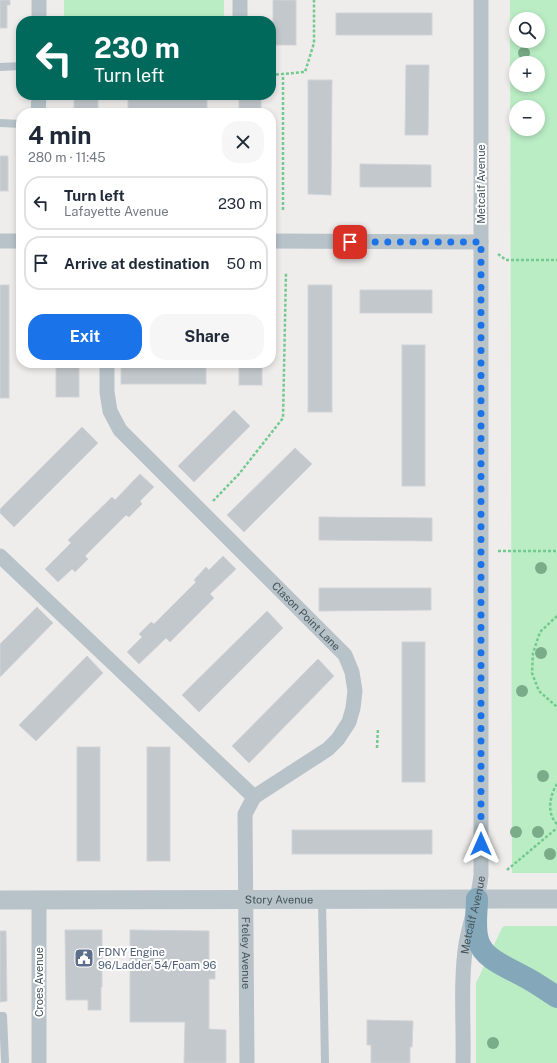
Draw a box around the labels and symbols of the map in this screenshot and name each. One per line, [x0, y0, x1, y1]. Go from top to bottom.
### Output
street label: Metcalf Avenue [475, 144, 487, 224]
pin [333, 225, 367, 259]
street label: Clason Point Lane [270, 580, 343, 653]
position arrow [460, 823, 502, 865]
street label: Metcalf Avenue [459, 875, 487, 955]
street label: Story Avenue [245, 893, 313, 906]
street label: Fteley Avenue [240, 917, 252, 989]
place label: FDNY Engine 96/Ladder 54/Foam 96 [98, 946, 216, 971]
street label: Croes Avenue [33, 947, 45, 1017]
public building icon: FDNY Engine 96/Ladder 54/Foam 96 [73, 947, 95, 969]

